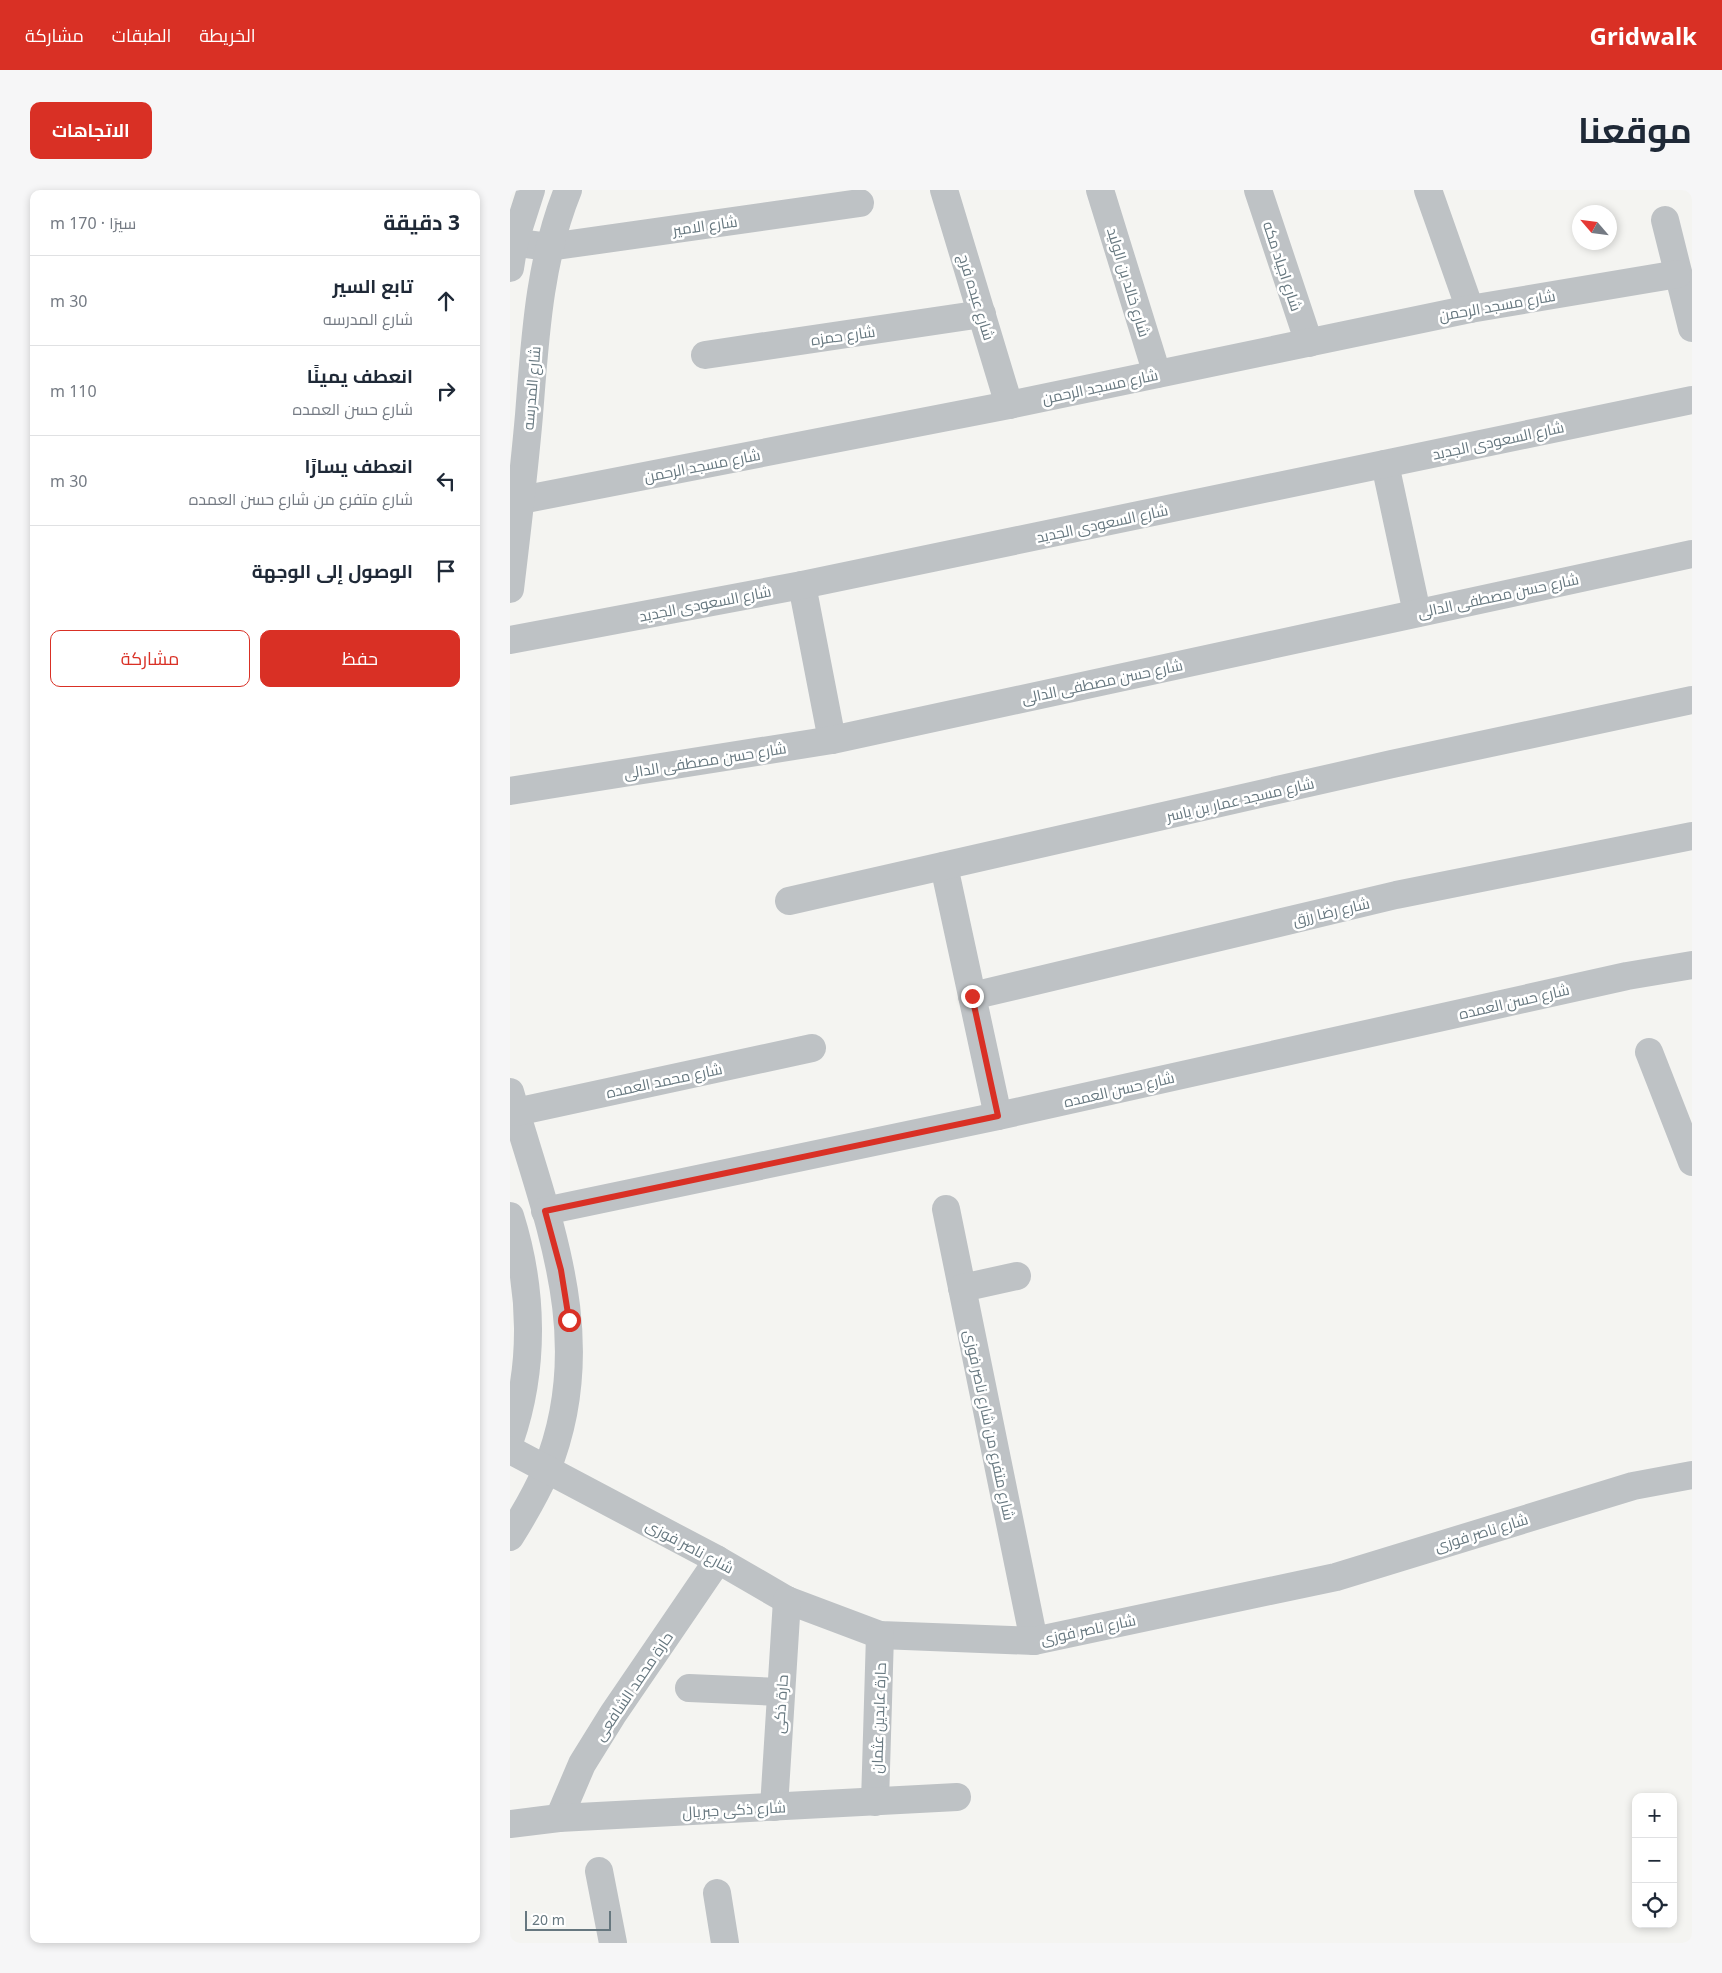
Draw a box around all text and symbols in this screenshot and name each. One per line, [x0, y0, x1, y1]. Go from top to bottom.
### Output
text: Gridwalk [1590, 19, 1697, 52]
text: مشاركة [25, 23, 84, 47]
text: الطبقات [112, 23, 171, 47]
text: الخريطة [199, 23, 256, 47]
button: الاتجاهات [30, 102, 152, 159]
text: موقعنا [1578, 106, 1692, 153]
north arrow [1572, 205, 1617, 250]
text: 3 دقيقة [383, 208, 460, 236]
street label: شارع الامير [670, 211, 739, 242]
text: سيرًا · 170 m [50, 212, 136, 234]
street label: شارع اجياد مكه [1257, 218, 1307, 314]
street label: شارع خالد بن الوليد [1101, 225, 1155, 340]
street label: شارع عبده فرج [952, 251, 1000, 343]
text: تابع السير [333, 273, 413, 299]
street label: شارع مسجد الرحمن [1437, 285, 1557, 327]
icon: ahead [432, 287, 460, 315]
text: 30 m [50, 290, 87, 312]
text: شارع المدرسه [323, 308, 413, 330]
street label: شارع حمزه [810, 321, 877, 351]
street label: شارع المدرسه [517, 345, 547, 431]
text: انعطف يمينًا [307, 363, 413, 389]
street label: شارع مسجد الرحمن [1040, 364, 1160, 410]
icon: right [432, 377, 460, 405]
text: 110 m [50, 380, 97, 402]
text: شارع حسن العمده [293, 398, 413, 420]
street label: شارع السعودى الجديد [1430, 416, 1566, 466]
street label: شارع مسجد الرحمن [642, 444, 762, 488]
text: انعطف يسارًا [304, 453, 413, 479]
icon: left [432, 467, 460, 495]
text: 30 m [50, 470, 87, 492]
text: شارع متفرع من شارع حسن العمده [189, 488, 413, 510]
street label: شارع السعودى الجديد [1034, 499, 1170, 549]
icon: arrive [432, 557, 460, 585]
text: الوصول إلى الوجهة [252, 558, 413, 584]
street label: شارع حسن مصطفى الدالى [1416, 568, 1581, 624]
street label: شارع السعودى الجديد [637, 580, 773, 628]
button: مشاركة [50, 630, 250, 687]
button: حفظ [260, 630, 460, 687]
street label: شارع حسن مصطفى الدالى [1020, 654, 1185, 710]
street label: شارع حسن مصطفى الدالى [622, 737, 788, 785]
street label: شارع مسجد عمار بن ياسر [1163, 772, 1316, 828]
street label: شارع رضا رزق [1291, 892, 1372, 932]
street label: شارع حسن العمده [1457, 979, 1572, 1025]
route end [961, 985, 984, 1008]
street label: شارع محمد العمده [604, 1058, 724, 1104]
street label: شارع حسن العمده [1062, 1067, 1177, 1113]
route start [558, 1309, 581, 1332]
street label: شارع متفرع من شارع ناصر فوزى [958, 1328, 1020, 1522]
street label: شارع ناصر فوزى [1432, 1508, 1531, 1558]
street label: شارع ناصر فوزى [642, 1514, 737, 1579]
street label: شارع ناصر فوزى [1039, 1609, 1138, 1651]
street label: حارة محمد الشافعى [589, 1628, 678, 1745]
street label: حارة عابدين عثمان [866, 1662, 891, 1774]
street label: حارة ذكى [768, 1674, 793, 1734]
map controls [1632, 1793, 1677, 1928]
button: + [1632, 1793, 1677, 1838]
street label: شارع ذكى جبريال [682, 1796, 786, 1824]
button: − [1632, 1838, 1677, 1883]
button: locate [1632, 1883, 1677, 1928]
scale bar [525, 1908, 611, 1931]
text: 20 m [532, 1910, 565, 1929]

